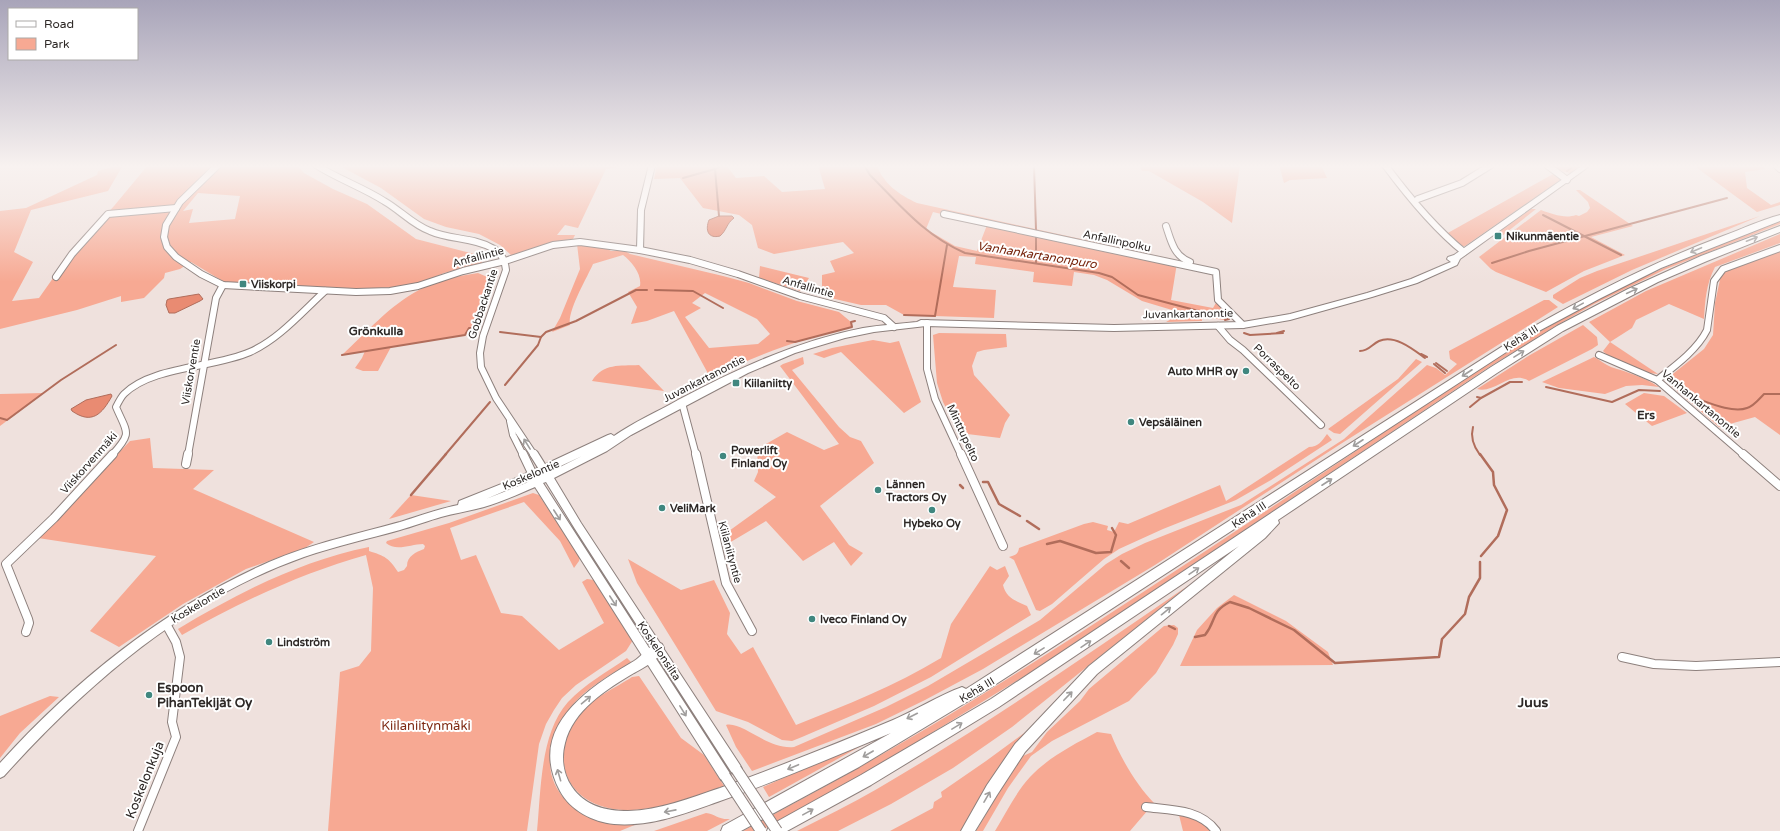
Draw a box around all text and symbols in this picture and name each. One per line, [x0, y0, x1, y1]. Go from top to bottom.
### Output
legend [8, 8, 138, 60]
text: Road [44, 17, 74, 31]
text: Park [44, 37, 70, 51]
street label: Anfallinpolku [1082, 227, 1152, 255]
place label: Nikunmäentie [1506, 230, 1580, 243]
marker: Nikunmäentie [1493, 231, 1503, 241]
one-way arrow [1745, 235, 1757, 243]
water label: Vanhankartanonpuro [976, 239, 1098, 271]
street label: Anfallintie [451, 244, 505, 270]
one-way arrow [1690, 247, 1702, 254]
street label: Gobbackantie [466, 267, 500, 341]
street label: Anfallintie [781, 273, 835, 301]
place label: Viiskorpi [251, 278, 296, 292]
marker: Viiskorpi [238, 279, 248, 289]
one-way arrow [1626, 287, 1638, 294]
one-way arrow [1573, 302, 1585, 310]
street label: Juvankartanontie [1143, 307, 1233, 321]
street label: Kehä III [1501, 322, 1541, 354]
district label: Grönkulla [349, 324, 404, 338]
street label: Viiskorventie [179, 338, 203, 406]
street label: Porraspelto [1251, 341, 1304, 393]
one-way arrow [1513, 350, 1525, 358]
street label: Juvankartanontie [661, 353, 747, 405]
place label: Auto MHR oy [1167, 365, 1238, 379]
marker: Auto MHR oy [1241, 366, 1251, 376]
street label: Vanhankartanontie [1659, 367, 1743, 441]
one-way arrow [1461, 369, 1473, 377]
place label: Kiilaniitty [744, 377, 792, 391]
marker: Kiilaniitty [731, 378, 741, 388]
street label: Minttupelto [944, 402, 982, 464]
district label: Ers [1637, 408, 1655, 422]
place label: Vepsäläinen [1139, 416, 1202, 430]
marker: Vepsäläinen [1126, 417, 1136, 427]
street label: Viiskorvenmäki [58, 429, 120, 497]
one-way arrow [523, 438, 531, 450]
one-way arrow [1353, 439, 1364, 447]
place label: Powerlift Finland Oy [731, 444, 787, 471]
marker: Powerlift Finland Oy [718, 451, 728, 461]
street label: Koskelontie [501, 457, 561, 493]
place label: Lännen Tractors Oy [885, 478, 946, 505]
one-way arrow [1321, 478, 1332, 486]
marker: Lännen Tractors Oy [873, 485, 883, 495]
street label: Kehä III [1229, 499, 1269, 531]
place label: VeliMark [670, 502, 716, 515]
marker: VeliMark [657, 503, 667, 513]
marker: Hybeko Oy [927, 505, 937, 515]
one-way arrow [554, 509, 562, 521]
place label: Hybeko Oy [903, 517, 961, 531]
street label: Kiilaniityntie [715, 520, 745, 584]
one-way arrow [1188, 567, 1199, 575]
street label: Koskelontie [169, 584, 227, 626]
one-way arrow [609, 596, 617, 607]
one-way arrow [1161, 607, 1172, 615]
place label: Iveco Finland Oy [820, 613, 907, 627]
marker: Iveco Finland Oy [807, 614, 817, 624]
street label: Koskelonsilta [634, 619, 684, 683]
place label: Lindström [277, 636, 330, 649]
marker: Lindström [264, 637, 274, 647]
one-way arrow [1080, 640, 1091, 648]
one-way arrow [1034, 647, 1045, 655]
street label: Kehä III [957, 674, 997, 706]
place label: Espoon PihanTekijät Oy [157, 680, 252, 711]
marker: Espoon PihanTekijät Oy [144, 690, 154, 700]
one-way arrow [1063, 691, 1073, 701]
district label: Juus [1517, 694, 1548, 711]
one-way arrow [581, 695, 591, 704]
one-way arrow [679, 705, 688, 716]
one-way arrow [906, 713, 918, 721]
park label: Kiilaniitynmäki [381, 718, 471, 734]
one-way arrow [951, 721, 963, 729]
street label: Koskelonkuja [122, 739, 168, 821]
one-way arrow [862, 750, 874, 758]
one-way arrow [787, 764, 799, 771]
one-way arrow [555, 769, 562, 782]
one-way arrow [984, 791, 992, 803]
one-way arrow [664, 807, 677, 815]
one-way arrow [802, 808, 814, 815]

